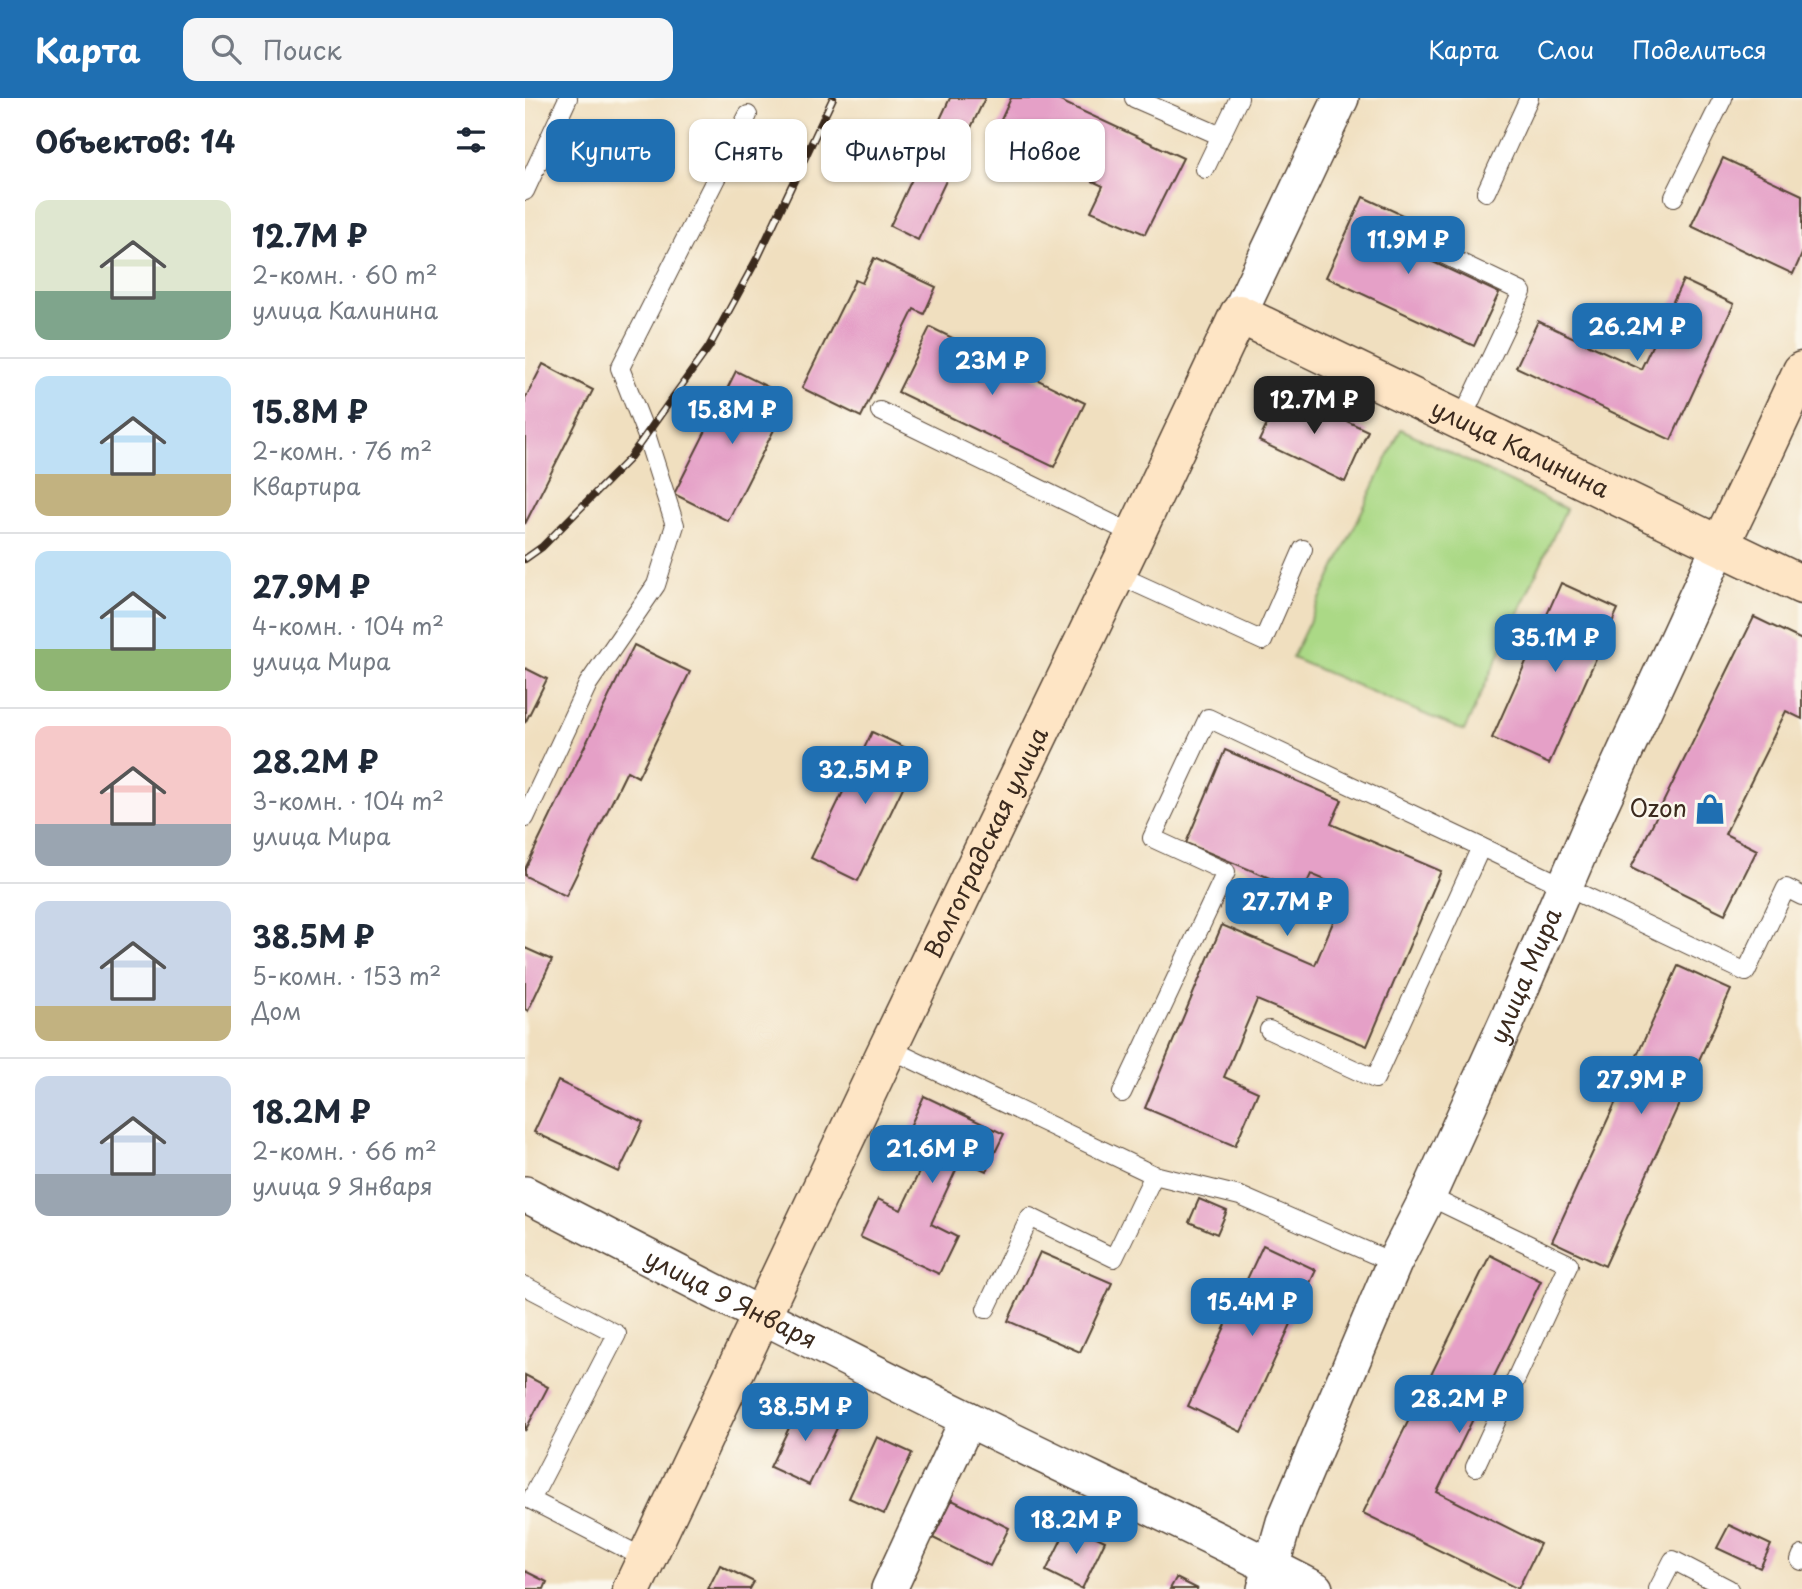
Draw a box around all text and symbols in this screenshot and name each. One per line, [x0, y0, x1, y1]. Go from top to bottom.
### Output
search box [183, 18, 673, 81]
text: Карта [35, 24, 141, 74]
icon: search [207, 30, 245, 68]
text: Поиск [263, 30, 342, 69]
text: Карта [1428, 31, 1499, 67]
text: Слои [1537, 31, 1594, 67]
text: Поделиться [1632, 31, 1767, 67]
text: Объектов: 14 [35, 118, 235, 163]
chip: Купить [546, 119, 675, 182]
chip: Снять [689, 119, 807, 182]
chip: Фильтры [821, 119, 971, 182]
chip: Новое [985, 119, 1105, 182]
icon: filters [452, 121, 490, 159]
text: 12.7M ₽ [252, 212, 367, 257]
pin: 11.9M ₽ [1343, 216, 1473, 276]
text: 11.9M ₽ [1367, 221, 1449, 256]
icon: home [91, 228, 175, 312]
text: 2-комн. · 60 m² [252, 257, 438, 292]
text: улица Калинина [252, 292, 438, 327]
pin: 26.2M ₽ [1572, 303, 1702, 363]
text: 26.2M ₽ [1588, 308, 1686, 343]
pin: 23M ₽ [943, 338, 1041, 397]
text: 23M ₽ [955, 342, 1029, 377]
pin: 12.7M ₽ [1249, 376, 1379, 436]
text: 12.7M ₽ [1270, 381, 1358, 416]
pin: 15.8M ₽ [667, 386, 797, 446]
text: 15.8M ₽ [252, 388, 368, 433]
street label: улица Калинина [1426, 389, 1616, 506]
text: 15.8M ₽ [688, 391, 776, 426]
icon: home [91, 404, 175, 488]
text: 2-комн. · 76 m² [252, 433, 432, 468]
text: Квартира [252, 468, 360, 503]
text: 27.9M ₽ [252, 563, 370, 608]
icon: home [91, 579, 175, 663]
text: 4-комн. · 104 m² [252, 608, 444, 643]
pin: 35.1M ₽ [1490, 614, 1620, 674]
text: 35.1M ₽ [1511, 619, 1599, 654]
text: улица Мира [252, 643, 391, 678]
street label: Волгоградская улица [914, 720, 1056, 964]
text: 28.2M ₽ [252, 738, 378, 783]
pin: 32.5M ₽ [800, 746, 930, 806]
text: 32.5M ₽ [818, 751, 912, 786]
icon: home [91, 754, 175, 838]
text: 3-комн. · 104 m² [252, 783, 444, 818]
place label: Ozon [1630, 789, 1687, 825]
shop icon: Ozon [1693, 792, 1727, 826]
text: улица Мира [252, 818, 391, 853]
pin: 27.7M ₽ [1222, 878, 1352, 938]
text: 27.7M ₽ [1242, 883, 1332, 918]
street label: улица Мира [1479, 902, 1570, 1049]
text: 38.5M ₽ [252, 913, 374, 958]
icon: home [91, 929, 175, 1013]
text: 5-комн. · 153 m² [252, 958, 441, 993]
text: Дом [252, 993, 301, 1028]
pin: 27.9M ₽ [1576, 1056, 1706, 1116]
text: 27.9M ₽ [1596, 1061, 1686, 1096]
text: 18.2M ₽ [252, 1088, 371, 1133]
icon: home [91, 1104, 175, 1188]
pin: 21.6M ₽ [867, 1126, 997, 1185]
text: 21.6M ₽ [886, 1130, 978, 1165]
text: 2-комн. · 66 m² [252, 1133, 437, 1168]
text: улица 9 Января [252, 1168, 433, 1203]
street label: улица 9 Января [639, 1239, 824, 1357]
pin: 15.4M ₽ [1187, 1278, 1317, 1338]
text: 15.4M ₽ [1207, 1283, 1297, 1318]
pin: 28.2M ₽ [1394, 1376, 1524, 1435]
text: 28.2M ₽ [1411, 1380, 1507, 1415]
pin: 38.5M ₽ [740, 1384, 870, 1443]
text: 38.5M ₽ [758, 1388, 852, 1423]
pin: 18.2M ₽ [1011, 1496, 1141, 1556]
text: 18.2M ₽ [1031, 1501, 1121, 1536]

